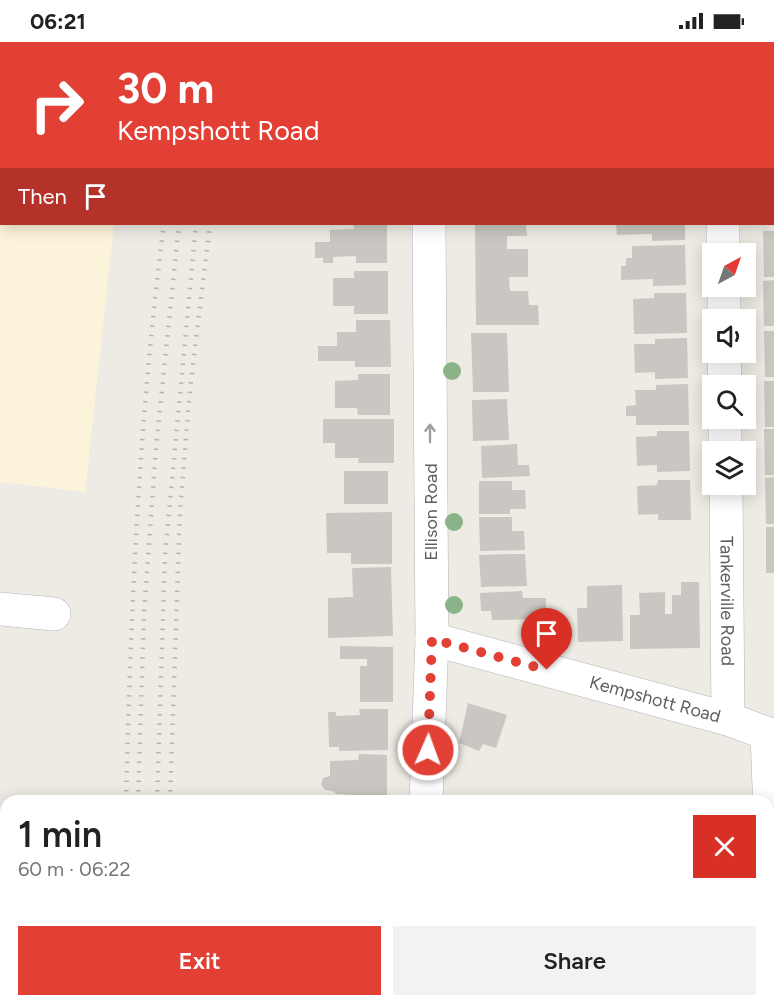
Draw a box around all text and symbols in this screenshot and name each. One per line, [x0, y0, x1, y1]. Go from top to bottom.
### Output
text: 06:21 [30, 8, 86, 35]
text: 30 m [117, 63, 214, 114]
icon: right [18, 66, 96, 144]
text: Kempshott Road [117, 114, 319, 147]
icon: arrive [79, 180, 112, 213]
text: Then [18, 183, 67, 210]
north arrow [702, 243, 756, 297]
map controls [702, 243, 756, 495]
button: sound [702, 309, 756, 363]
button: search [702, 375, 756, 429]
one-way arrow [424, 424, 436, 444]
button: layers [702, 441, 756, 495]
street label: Ellison Road [420, 463, 442, 561]
street label: Tankerville Road [715, 536, 739, 666]
pin [521, 608, 572, 670]
icon: arrive [530, 617, 563, 650]
street label: Kempshott Road [587, 671, 723, 728]
position arrow [396, 718, 460, 782]
text: 1 min [18, 813, 102, 856]
button: close [693, 815, 756, 878]
text: 60 m · 06:22 [18, 857, 131, 881]
button: Exit [18, 926, 381, 995]
button: Share [393, 926, 756, 995]

